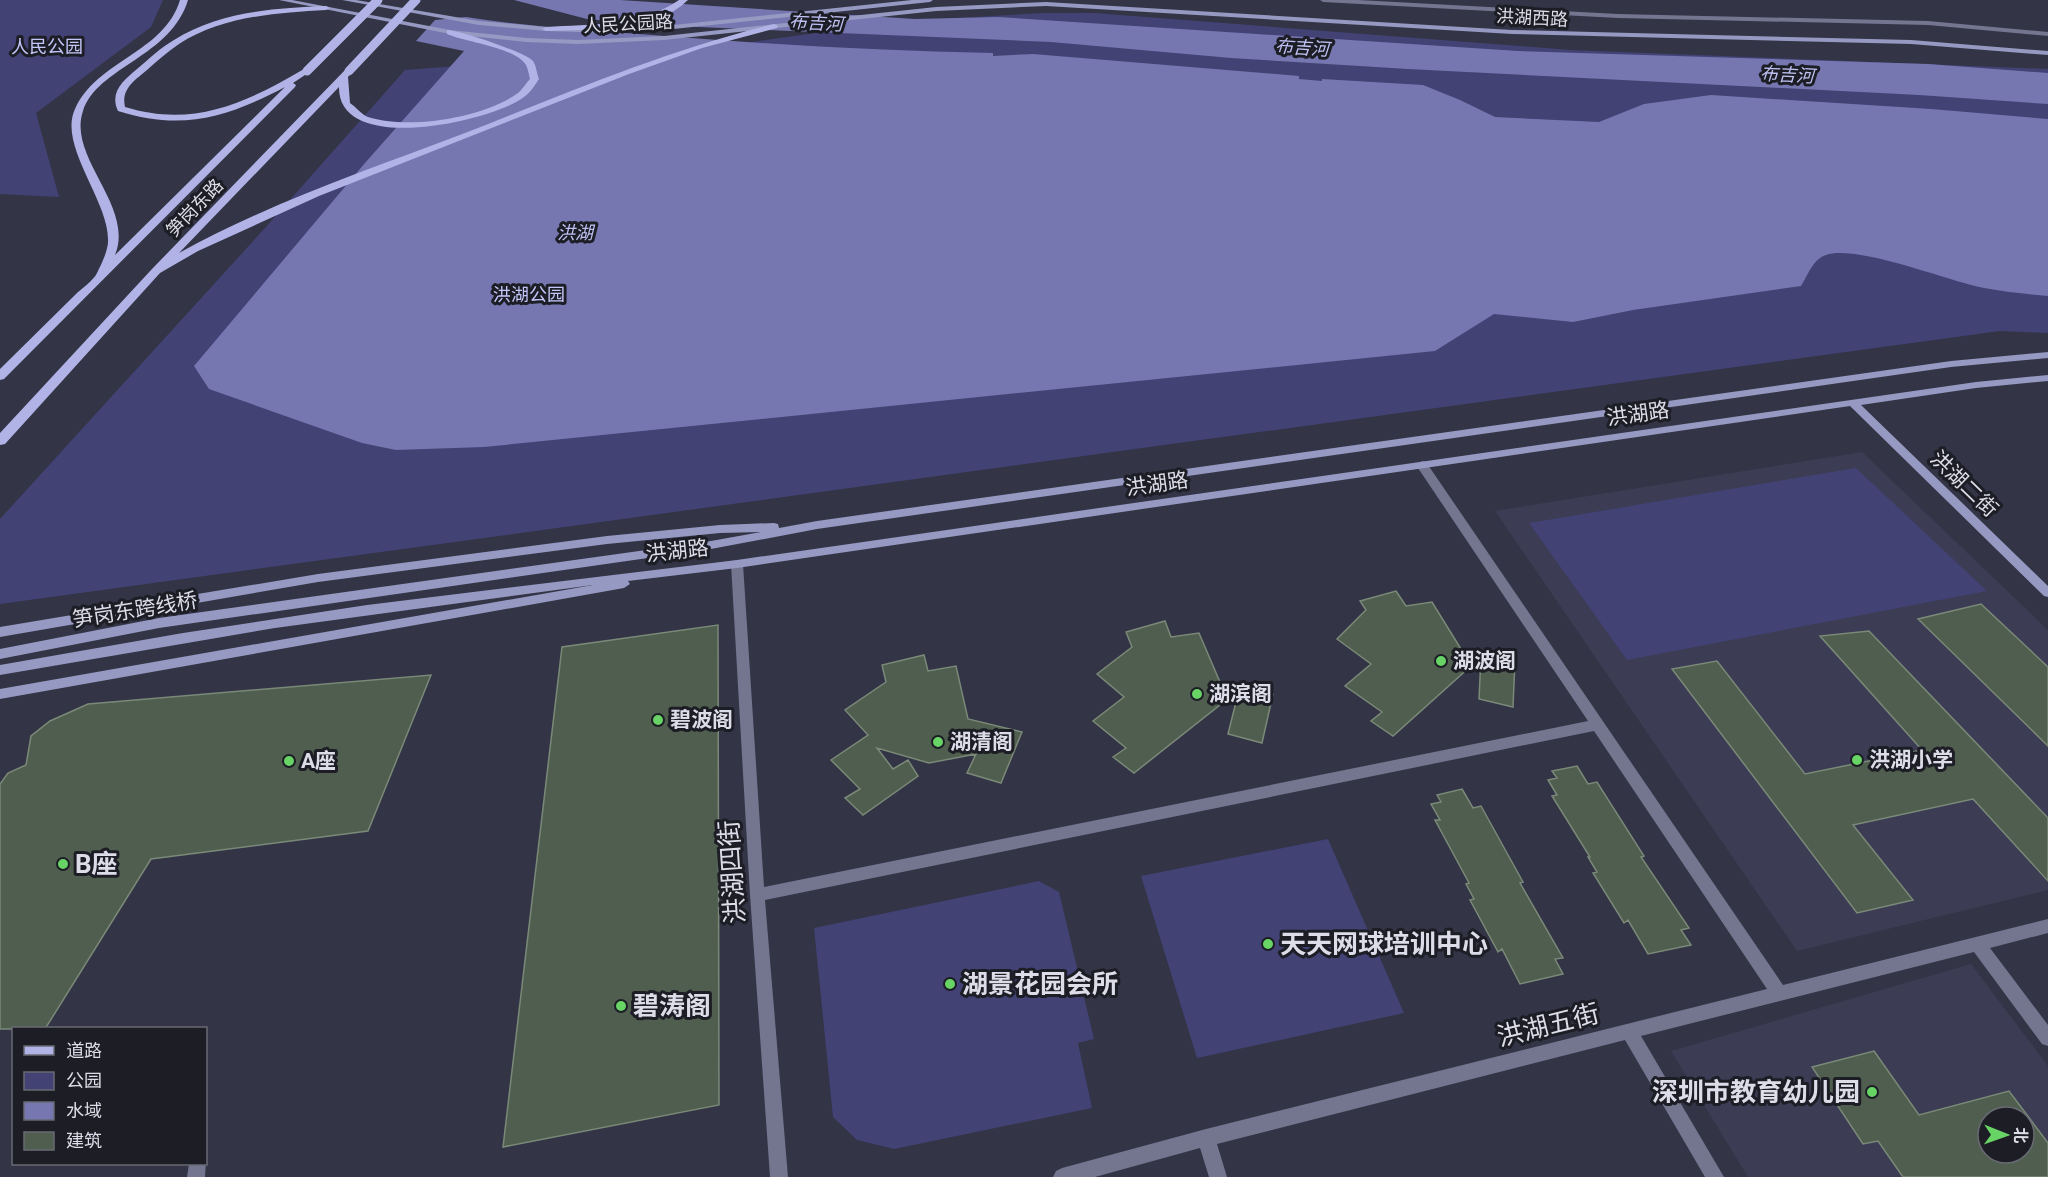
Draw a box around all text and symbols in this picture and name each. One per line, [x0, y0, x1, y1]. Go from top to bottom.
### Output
street label: 洪湖西路 [1496, 5, 1569, 30]
street label: 人民公园路 [582, 11, 673, 36]
water label: 布吉河 [789, 11, 847, 35]
water label: 布吉河 [1274, 35, 1333, 60]
park label: 人民公园 [11, 36, 83, 57]
water label: 布吉河 [1760, 63, 1818, 87]
street label: 笋岗东路 [162, 174, 227, 241]
water label: 洪湖 [557, 222, 596, 243]
park label: 洪湖公园 [493, 284, 565, 305]
street label: 洪湖路 [1605, 398, 1671, 430]
street label: 洪湖二街 [1925, 446, 2003, 522]
street label: 洪湖路 [1124, 468, 1190, 500]
street label: 洪湖路 [644, 536, 710, 566]
street label: 笋岗东跨线桥 [71, 588, 199, 632]
place label: 湖波阁 [1453, 649, 1516, 673]
marker: 湖波阁 [1434, 654, 1448, 668]
place label: 湖滨阁 [1209, 682, 1272, 706]
marker: 湖滨阁 [1190, 687, 1204, 701]
place label: 碧波阁 [670, 708, 733, 732]
marker: 碧波阁 [651, 713, 665, 727]
place label: 湖清阁 [950, 730, 1013, 754]
marker: 湖清阁 [931, 735, 945, 749]
place label: 洪湖小学 [1869, 748, 1953, 772]
place label: A座 [301, 749, 336, 773]
marker: 洪湖小学 [1850, 753, 1864, 767]
marker: A座 [282, 754, 296, 768]
street label: 洪湖四街 [713, 819, 751, 925]
place label: B座 [75, 849, 118, 879]
marker: B座 [56, 857, 70, 871]
place label: 天天网球培训中心 [1280, 929, 1488, 959]
marker: 天天网球培训中心 [1261, 937, 1275, 951]
place label: 湖景花园会所 [962, 969, 1118, 999]
marker: 湖景花园会所 [943, 977, 957, 991]
place label: 碧涛阁 [633, 991, 711, 1021]
street label: 洪湖五街 [1494, 998, 1602, 1052]
marker: 碧涛阁 [614, 999, 628, 1013]
legend [12, 1027, 207, 1165]
text: 道路 [66, 1040, 102, 1061]
text: 公园 [66, 1070, 102, 1091]
place label: 深圳市教育幼儿园 [1652, 1077, 1860, 1107]
marker: 深圳市教育幼儿园 [1865, 1085, 1879, 1099]
text: 水域 [66, 1100, 102, 1121]
north arrow [1976, 1105, 2036, 1165]
text: 北 [2011, 1127, 2030, 1143]
text: 建筑 [66, 1130, 102, 1151]

